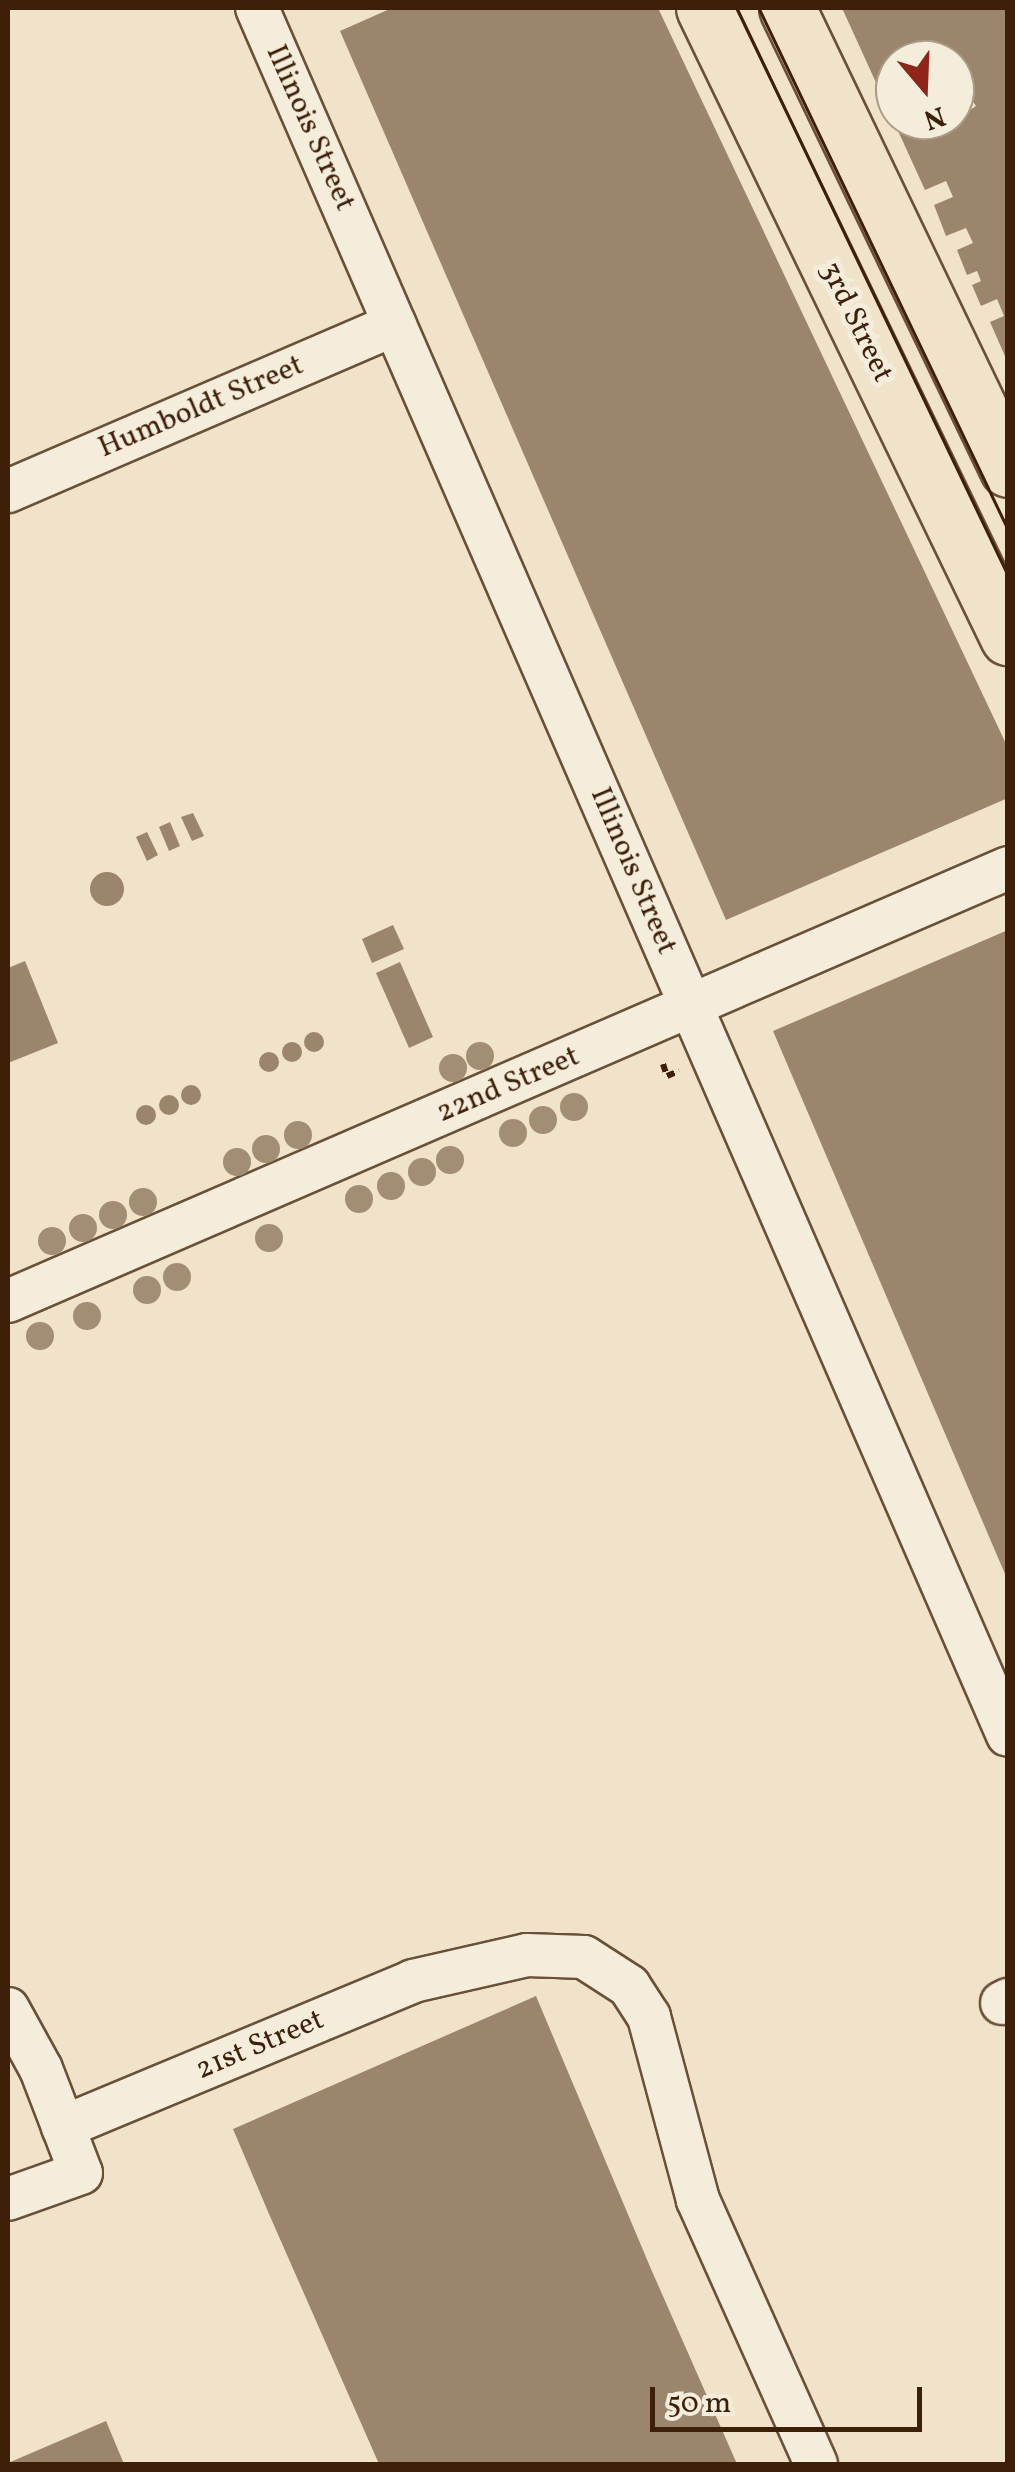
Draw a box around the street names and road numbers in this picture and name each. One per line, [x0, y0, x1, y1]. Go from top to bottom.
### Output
street label: Illinois Street [257, 39, 363, 217]
street label: 3rd Street [811, 256, 901, 388]
street label: Humboldt Street [93, 348, 309, 466]
street label: Illinois Street [582, 782, 684, 960]
street label: 22nd Street [431, 1039, 585, 1131]
street label: 21st Street [190, 2002, 330, 2088]

